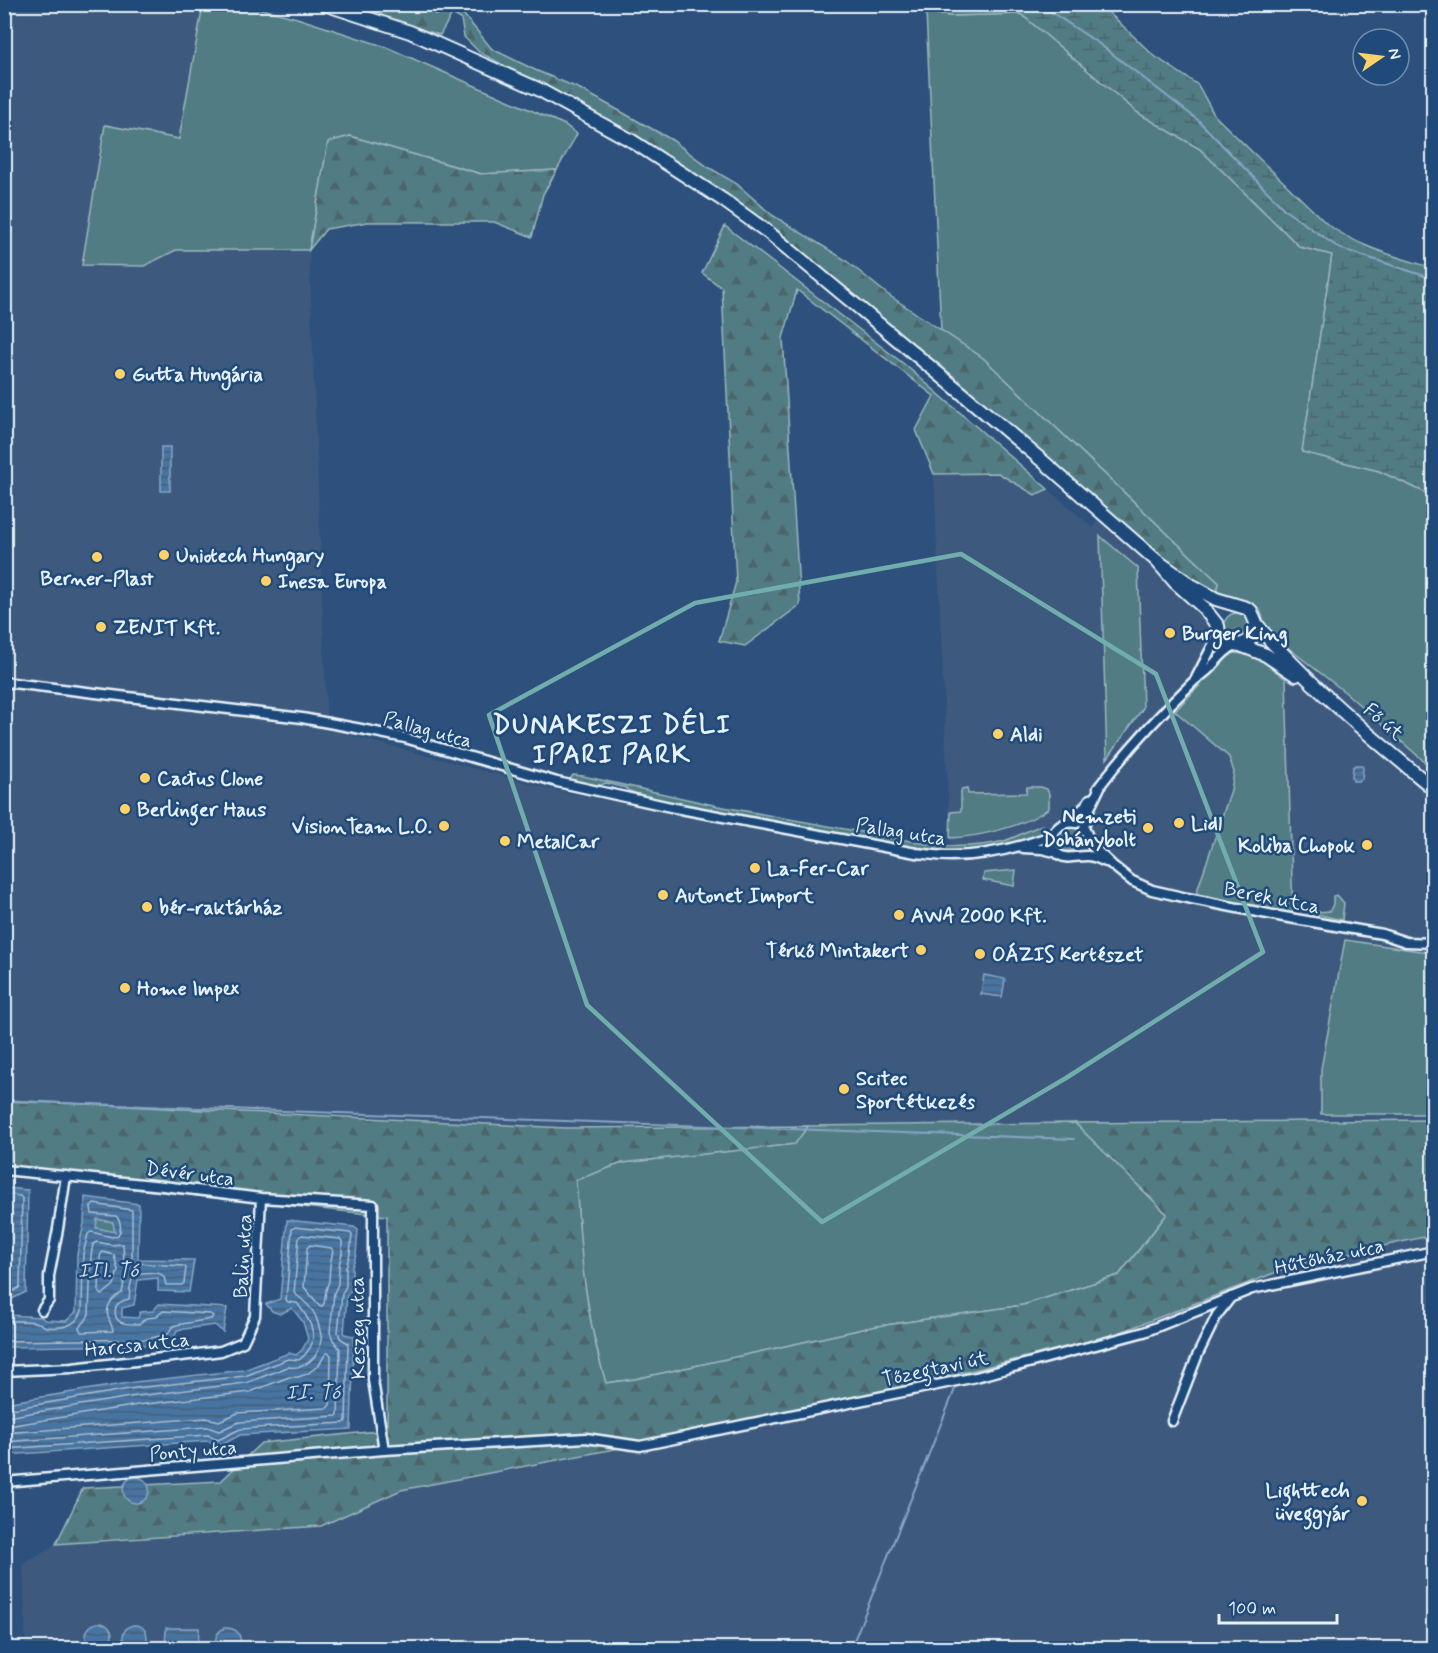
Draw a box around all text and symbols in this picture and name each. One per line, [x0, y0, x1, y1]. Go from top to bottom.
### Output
north arrow [1351, 27, 1411, 87]
text: N [1383, 46, 1406, 61]
place label: Gutta Hungária [132, 362, 263, 391]
marker: Gutta Hungária [113, 367, 127, 381]
place label: Uniotech Hungary [176, 543, 324, 572]
marker: Uniotech Hungary [157, 548, 171, 562]
marker: Berner-Plast [90, 550, 104, 564]
place label: Berner-Plast [40, 566, 154, 593]
place label: Inesa Europa [278, 569, 387, 596]
marker: Inesa Europa [259, 574, 273, 588]
place label: ZENIT Kft. [113, 615, 220, 642]
marker: ZENIT Kft. [94, 620, 108, 634]
place label: Burger King [1182, 621, 1288, 650]
marker: Burger King [1163, 626, 1177, 640]
street label: Fő út [1357, 697, 1409, 747]
street label: Pallag utca [380, 706, 475, 755]
district label: DUNAKESZI DÉLI IPARI PARK [492, 707, 732, 773]
place label: Aldi [1010, 722, 1043, 749]
marker: Aldi [991, 727, 1005, 741]
place label: Cactus Clone [157, 766, 263, 793]
marker: Cactus Clone [138, 771, 152, 785]
place label: Berlinger Haus [137, 797, 266, 826]
marker: Berlinger Haus [118, 802, 132, 816]
place label: Nemzeti Dohánybolt [1042, 804, 1137, 854]
place label: Lidl [1191, 811, 1222, 838]
street label: Pallag utca [854, 812, 948, 853]
place label: VisionTeam L.O. [292, 814, 432, 841]
marker: Lidl [1172, 816, 1186, 830]
marker: VisionTeam L.O. [437, 819, 451, 833]
marker: Nemzeti Dohánybolt [1141, 821, 1155, 835]
place label: MetalCar [517, 829, 600, 856]
place label: Koliba Chopok [1238, 833, 1356, 860]
marker: MetalCar [498, 834, 512, 848]
marker: Koliba Chopok [1360, 838, 1374, 852]
place label: La-Fer-Car [767, 856, 870, 883]
marker: La-Fer-Car [748, 861, 762, 875]
street label: Berek utca [1221, 876, 1322, 921]
place label: Autonet Import [675, 883, 815, 910]
marker: Autonet Import [656, 888, 670, 902]
place label: bér-raktárház [159, 895, 282, 922]
marker: bér-raktárház [140, 900, 154, 914]
place label: AWA 2000 Kft. [911, 903, 1047, 930]
marker: AWA 2000 Kft. [892, 908, 906, 922]
place label: Térkő Mintakert [766, 938, 910, 965]
place label: OÁZIS Kertészet [992, 942, 1144, 969]
marker: Térkő Mintakert [914, 943, 928, 957]
marker: OÁZIS Kertészet [973, 947, 987, 961]
place label: Home Impex [137, 976, 240, 1003]
marker: Home Impex [118, 981, 132, 995]
place label: Scitec Sportétkezés [856, 1066, 975, 1116]
marker: Scitec Sportétkezés [837, 1082, 851, 1096]
street label: Dévér utca [144, 1156, 236, 1193]
street label: Balin utca [228, 1213, 259, 1299]
street label: Hűtőház utca [1272, 1233, 1386, 1282]
water label: III. Tó [78, 1257, 139, 1285]
street label: Keszeg utca [344, 1276, 373, 1380]
street label: Harcsa utca [83, 1327, 191, 1364]
street label: Tőzegtavi út [880, 1345, 992, 1396]
water label: II. Tó [286, 1379, 341, 1407]
street label: Ponty utca [148, 1434, 238, 1469]
place label: Lighttech üveggyár [1265, 1478, 1351, 1530]
marker: Lighttech üveggyár [1355, 1494, 1369, 1508]
scale bar [1219, 1587, 1338, 1625]
text: 100 m [1228, 1597, 1276, 1621]

